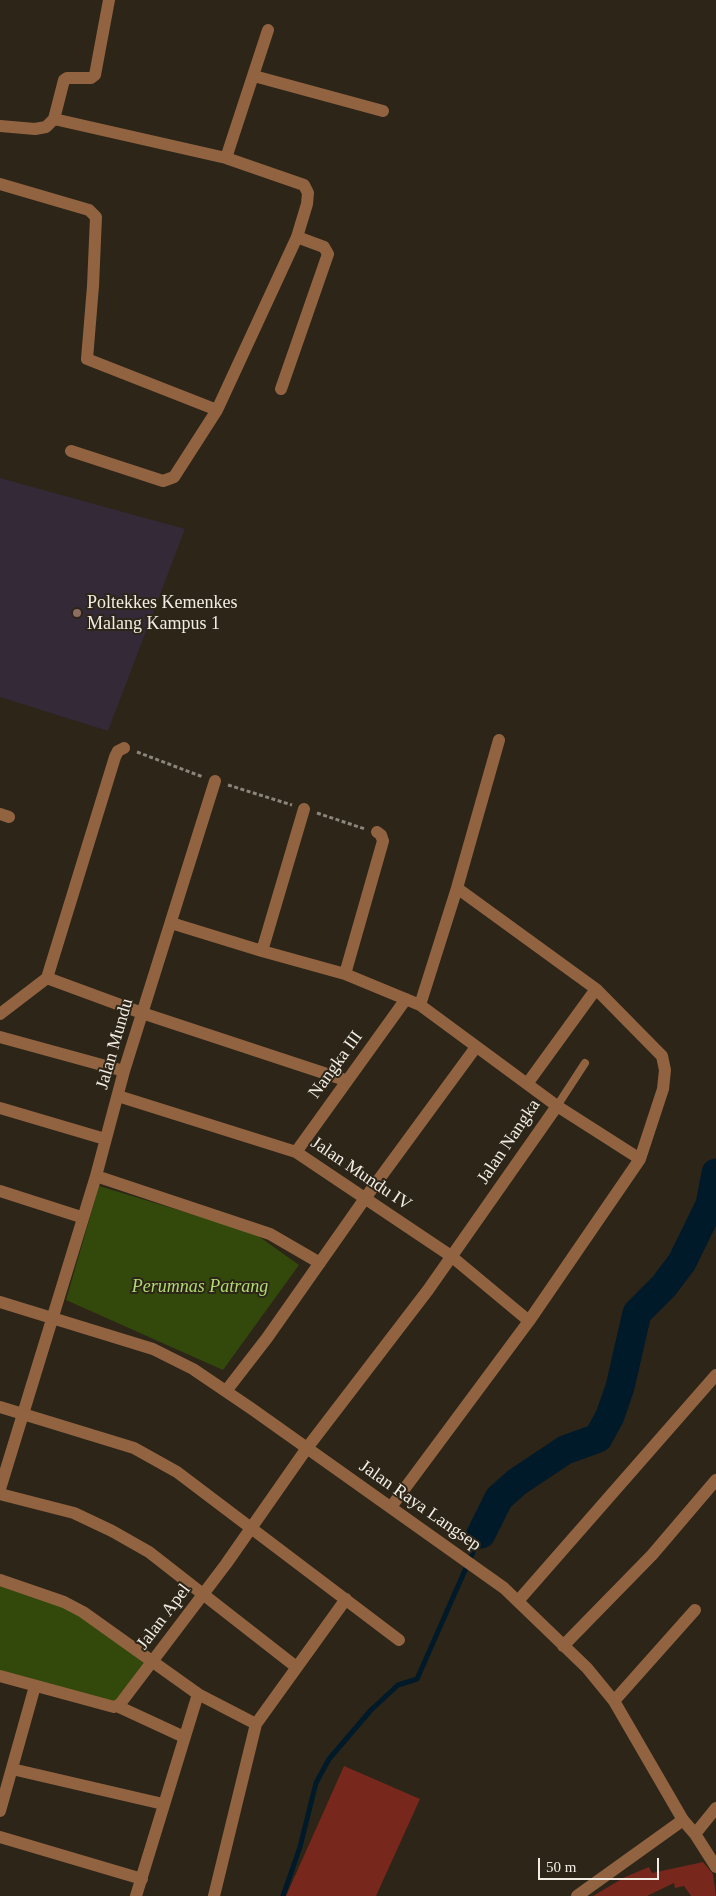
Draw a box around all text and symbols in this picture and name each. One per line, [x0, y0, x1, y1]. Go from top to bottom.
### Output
place label: Poltekkes Kemenkes Malang Kampus 1 [87, 592, 237, 634]
marker: Poltekkes Kemenkes Malang Kampus 1 [71, 607, 83, 619]
street label: Jalan Mundu [92, 996, 138, 1092]
street label: Nangka III [304, 1027, 368, 1103]
street label: Jalan Nangka [473, 1096, 545, 1188]
street label: Jalan Mundu IV [306, 1132, 416, 1216]
park label: Perumnas Patrang [132, 1276, 268, 1298]
street label: Jalan Raya Langsep [355, 1456, 485, 1556]
street label: Jalan Apel [132, 1580, 196, 1654]
scale bar [541, 1848, 662, 1880]
text: 50 m [546, 1859, 576, 1875]

